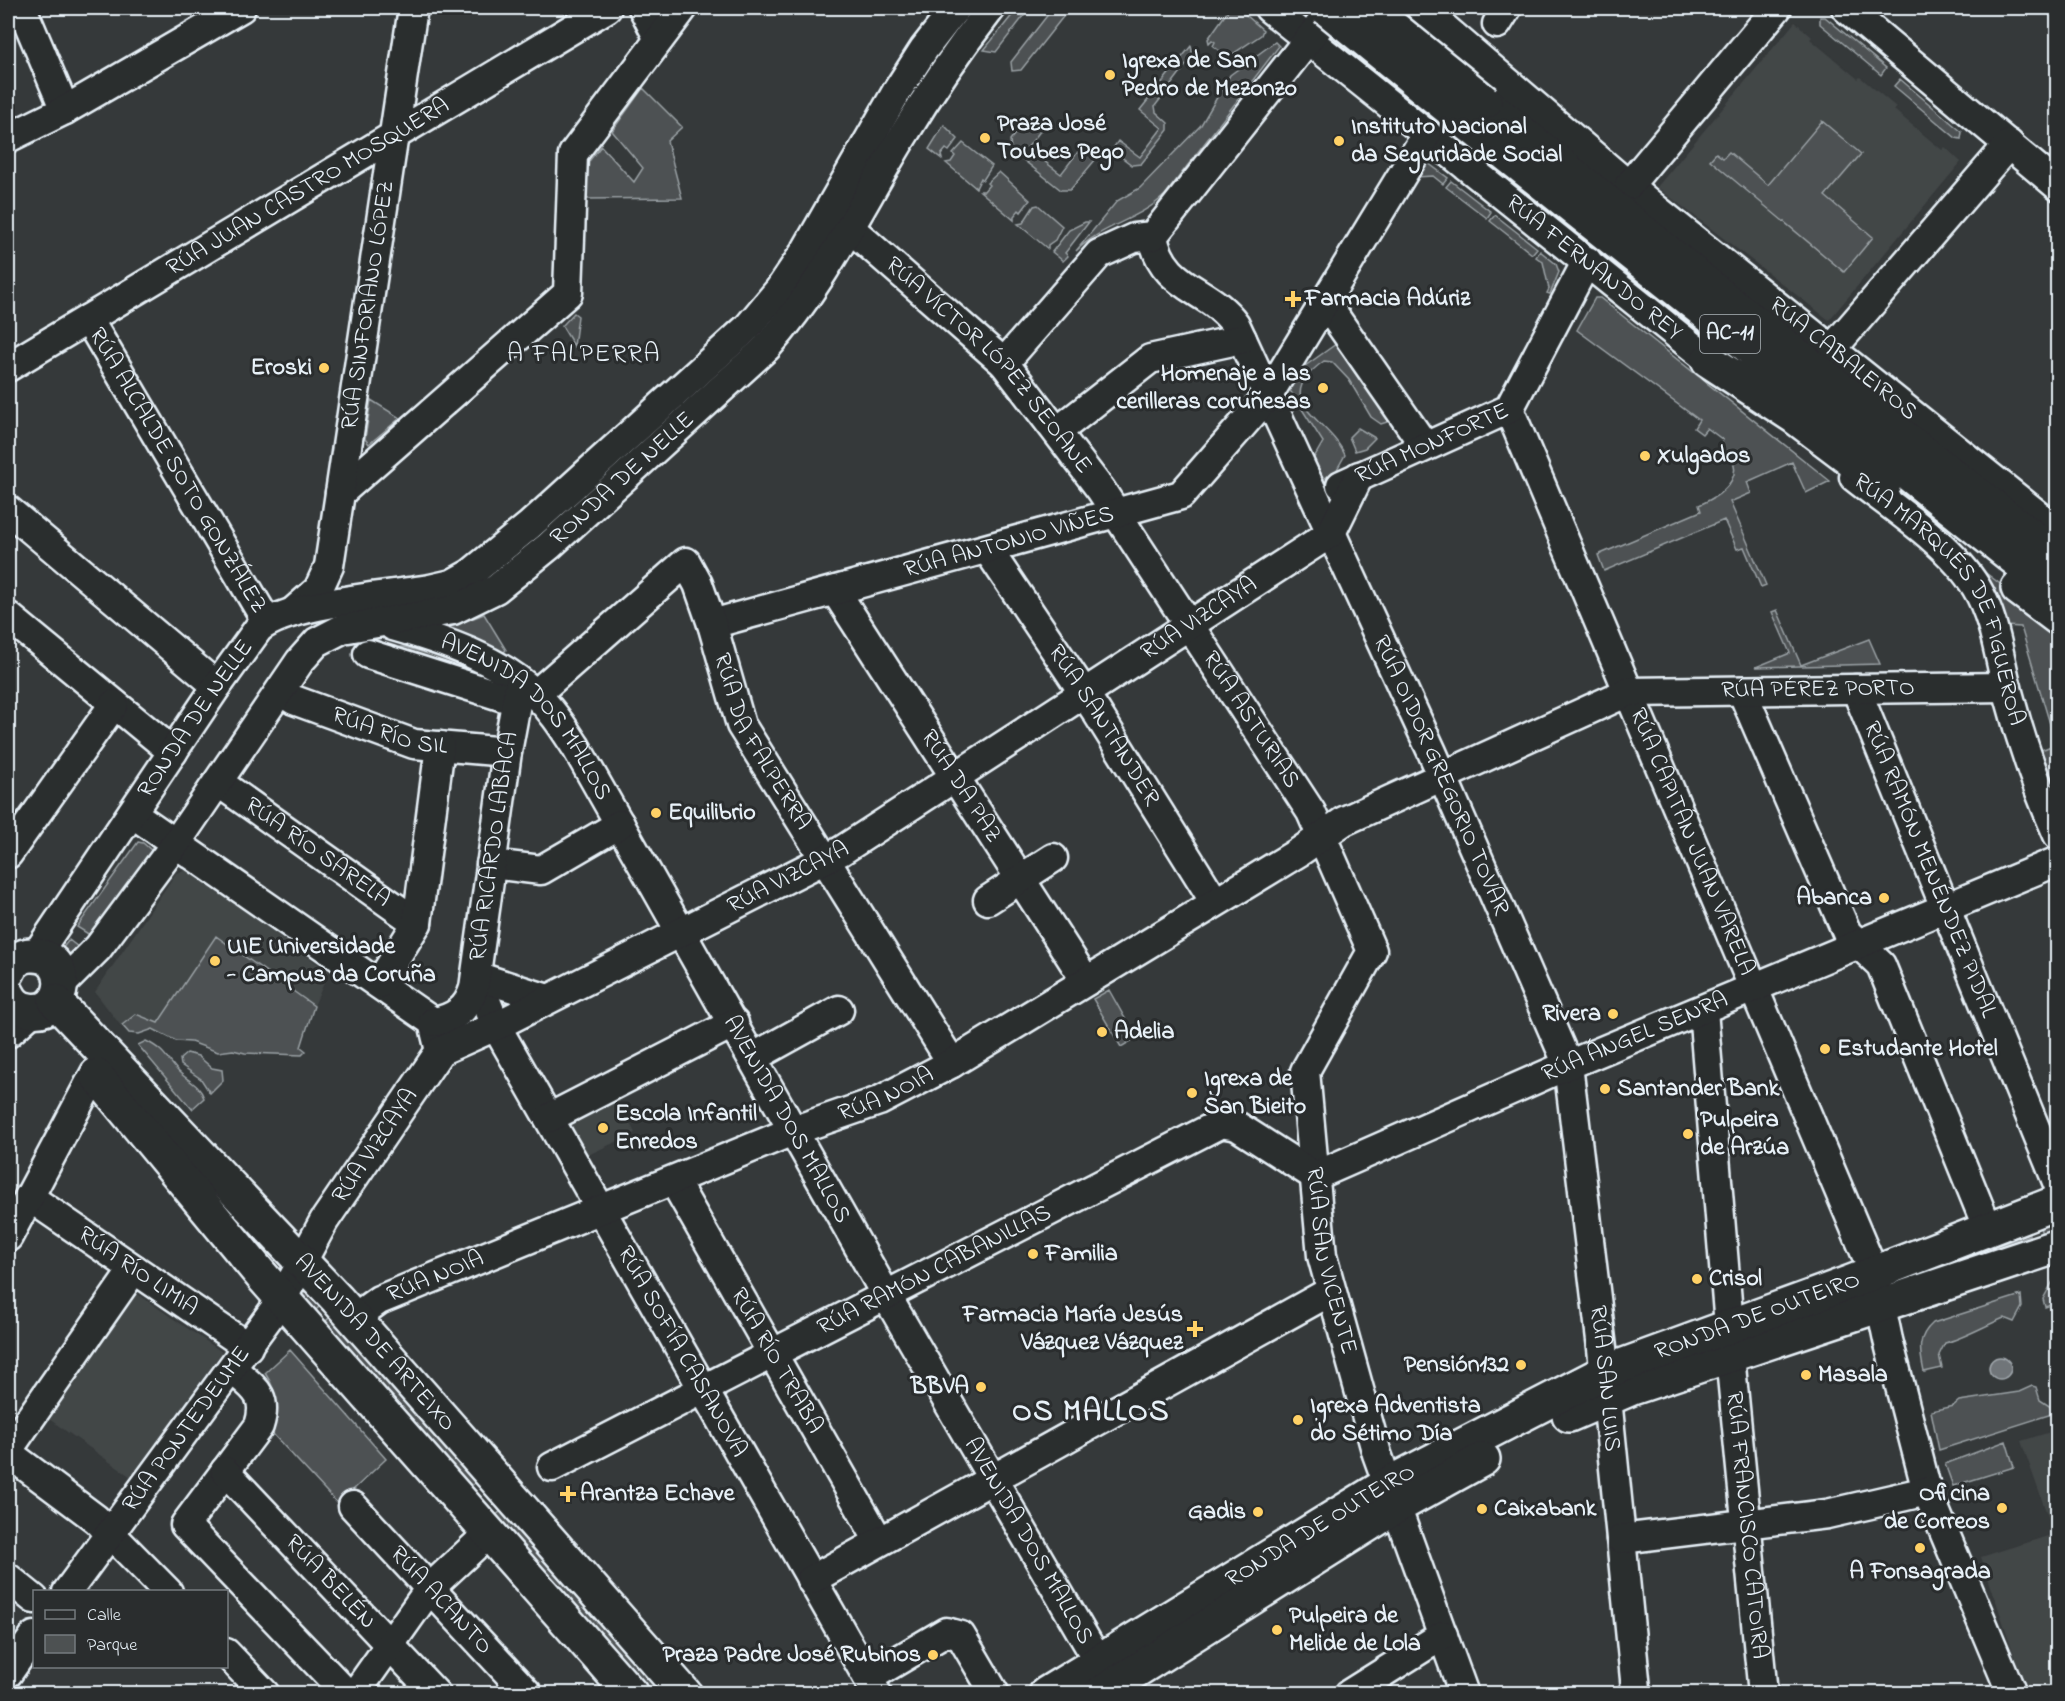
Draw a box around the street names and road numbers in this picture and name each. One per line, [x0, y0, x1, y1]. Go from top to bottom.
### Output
street label: RÚA JUAN CASTRO MOSQUERA [160, 89, 456, 286]
street label: RÚA SINFORIANO LÓPEZ [332, 178, 404, 432]
street label: RÚA FERNANDO REY [1498, 186, 1690, 350]
street label: RÚA VÍCTOR LÓPEZ SEOANE [877, 249, 1100, 482]
street label: RÚA CABALEIROS [1761, 288, 1925, 429]
road number: AC-11 [1700, 315, 1760, 353]
street label: RÚA ALCALDE SOTO GONZÁLEZ [79, 321, 276, 620]
street label: RÚA MONFORTE [1350, 394, 1515, 494]
street label: RONDA DE NELLE [542, 403, 703, 554]
street label: RÚA MARQUÉS DE FIGUEROA [1845, 465, 2034, 730]
street label: RÚA ANTONIO VIÑES [900, 497, 1118, 588]
street label: RÚA VIZCAYA [1134, 568, 1264, 669]
street label: AVENIDA DOS MALLOS [435, 625, 620, 807]
street label: RÚA OIDOR GREGORIO TOVAR [1363, 630, 1519, 921]
street label: RONDA DE NELLE [129, 632, 262, 805]
street label: RÚA SANTANDER [1039, 637, 1169, 813]
street label: RÚA ASTURIAS [1193, 644, 1309, 795]
street label: RÚA DA FALPERRA [704, 649, 820, 837]
street label: RÚA PÉREZ PORTO [1721, 671, 1915, 708]
street label: RÚA RÍO SIL [327, 698, 449, 764]
street label: RÚA CAPITÁN JUAN VARELA [1620, 703, 1764, 981]
street label: RÚA RAMÓN MENÉNDEZ PIDAL [1854, 716, 2006, 1023]
street label: RÚA DA PAZ [911, 723, 1010, 850]
street label: RÚA RICARDO LABACA [460, 729, 528, 963]
street label: RÚA RÍO SARELA [237, 789, 398, 916]
street label: RÚA VIZCAYA [721, 832, 855, 923]
street label: RÚA ÁNGEL SENRA [1536, 983, 1734, 1092]
street label: AVENIDA DOS MALLOS [714, 1009, 860, 1230]
street label: RÚA NOIA [834, 1058, 940, 1131]
street label: RÚA VIZCAYA [323, 1081, 427, 1210]
street label: RÚA SAN VICENTE [1296, 1165, 1366, 1358]
street label: RÚA RAMÓN CABANILLAS [811, 1196, 1057, 1345]
street label: RÚA RÍO LIMIA [70, 1218, 205, 1325]
street label: RÚA SOFÍA CASANOVA [608, 1240, 756, 1464]
street label: RÚA NOIA [382, 1241, 489, 1312]
street label: AVENIDA DE ARTEIXO [285, 1246, 464, 1440]
street label: RONDA DE OUTEIRO [1650, 1263, 1865, 1370]
street label: RÚA RÍO TRABA [721, 1282, 832, 1440]
street label: RÚA SAN LUIS [1580, 1303, 1630, 1453]
street label: RÚA PONTEDEUME [114, 1339, 259, 1520]
street label: RÚA FRANCISCO CATOIRA [1716, 1390, 1777, 1661]
street label: AVENIDA DOS MALLOS [955, 1431, 1102, 1651]
street label: RONDA DE OUTEIRO [1219, 1455, 1422, 1597]
street label: RÚA BELÉN [276, 1527, 384, 1638]
street label: RÚA ACANTO [381, 1538, 501, 1663]

